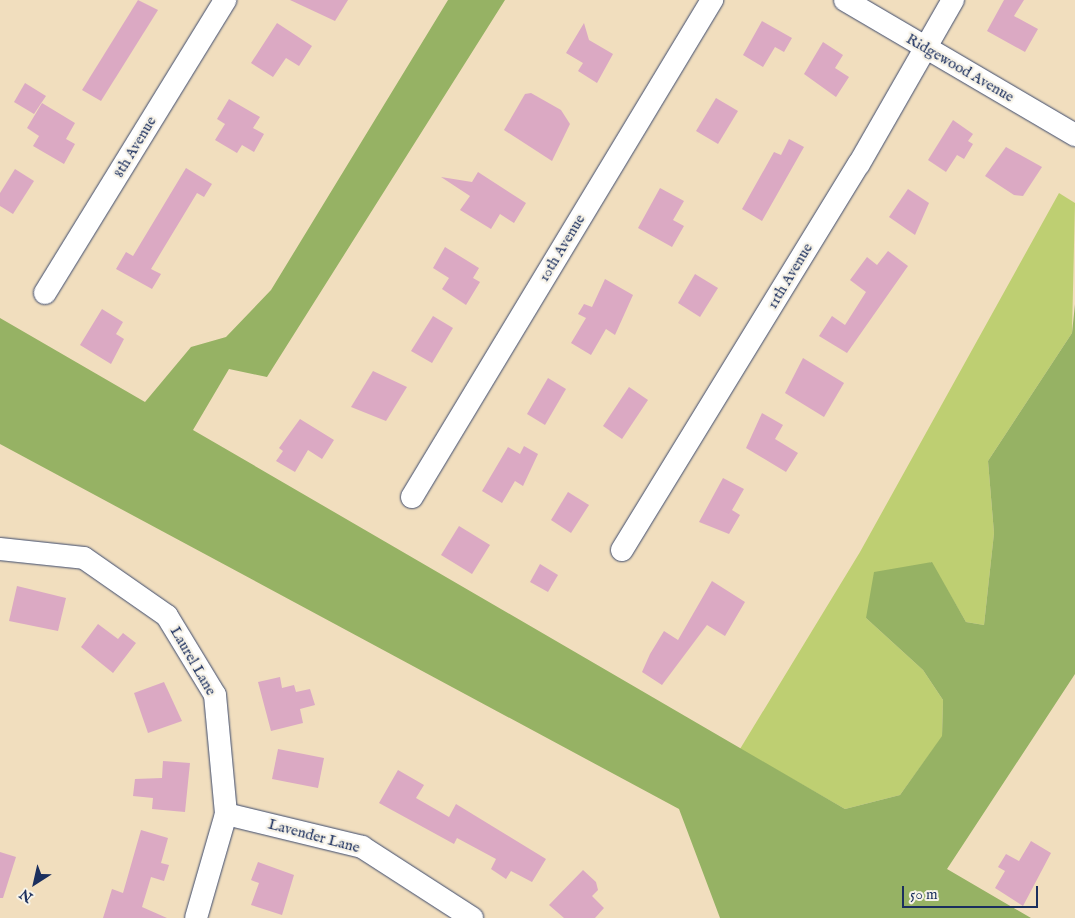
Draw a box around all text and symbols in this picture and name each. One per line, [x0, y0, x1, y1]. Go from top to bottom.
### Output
street label: Ridgewood Avenue [903, 30, 1017, 106]
street label: 8th Avenue [110, 113, 160, 181]
street label: 10th Avenue [535, 211, 589, 285]
street label: 11th Avenue [763, 240, 817, 312]
street label: Laurel Lane [166, 623, 220, 699]
street label: Lavender Lane [266, 815, 362, 857]
north arrow [10, 858, 60, 908]
scale bar [905, 876, 1041, 908]
text: N [16, 884, 37, 906]
text: 50 m [910, 885, 938, 904]

